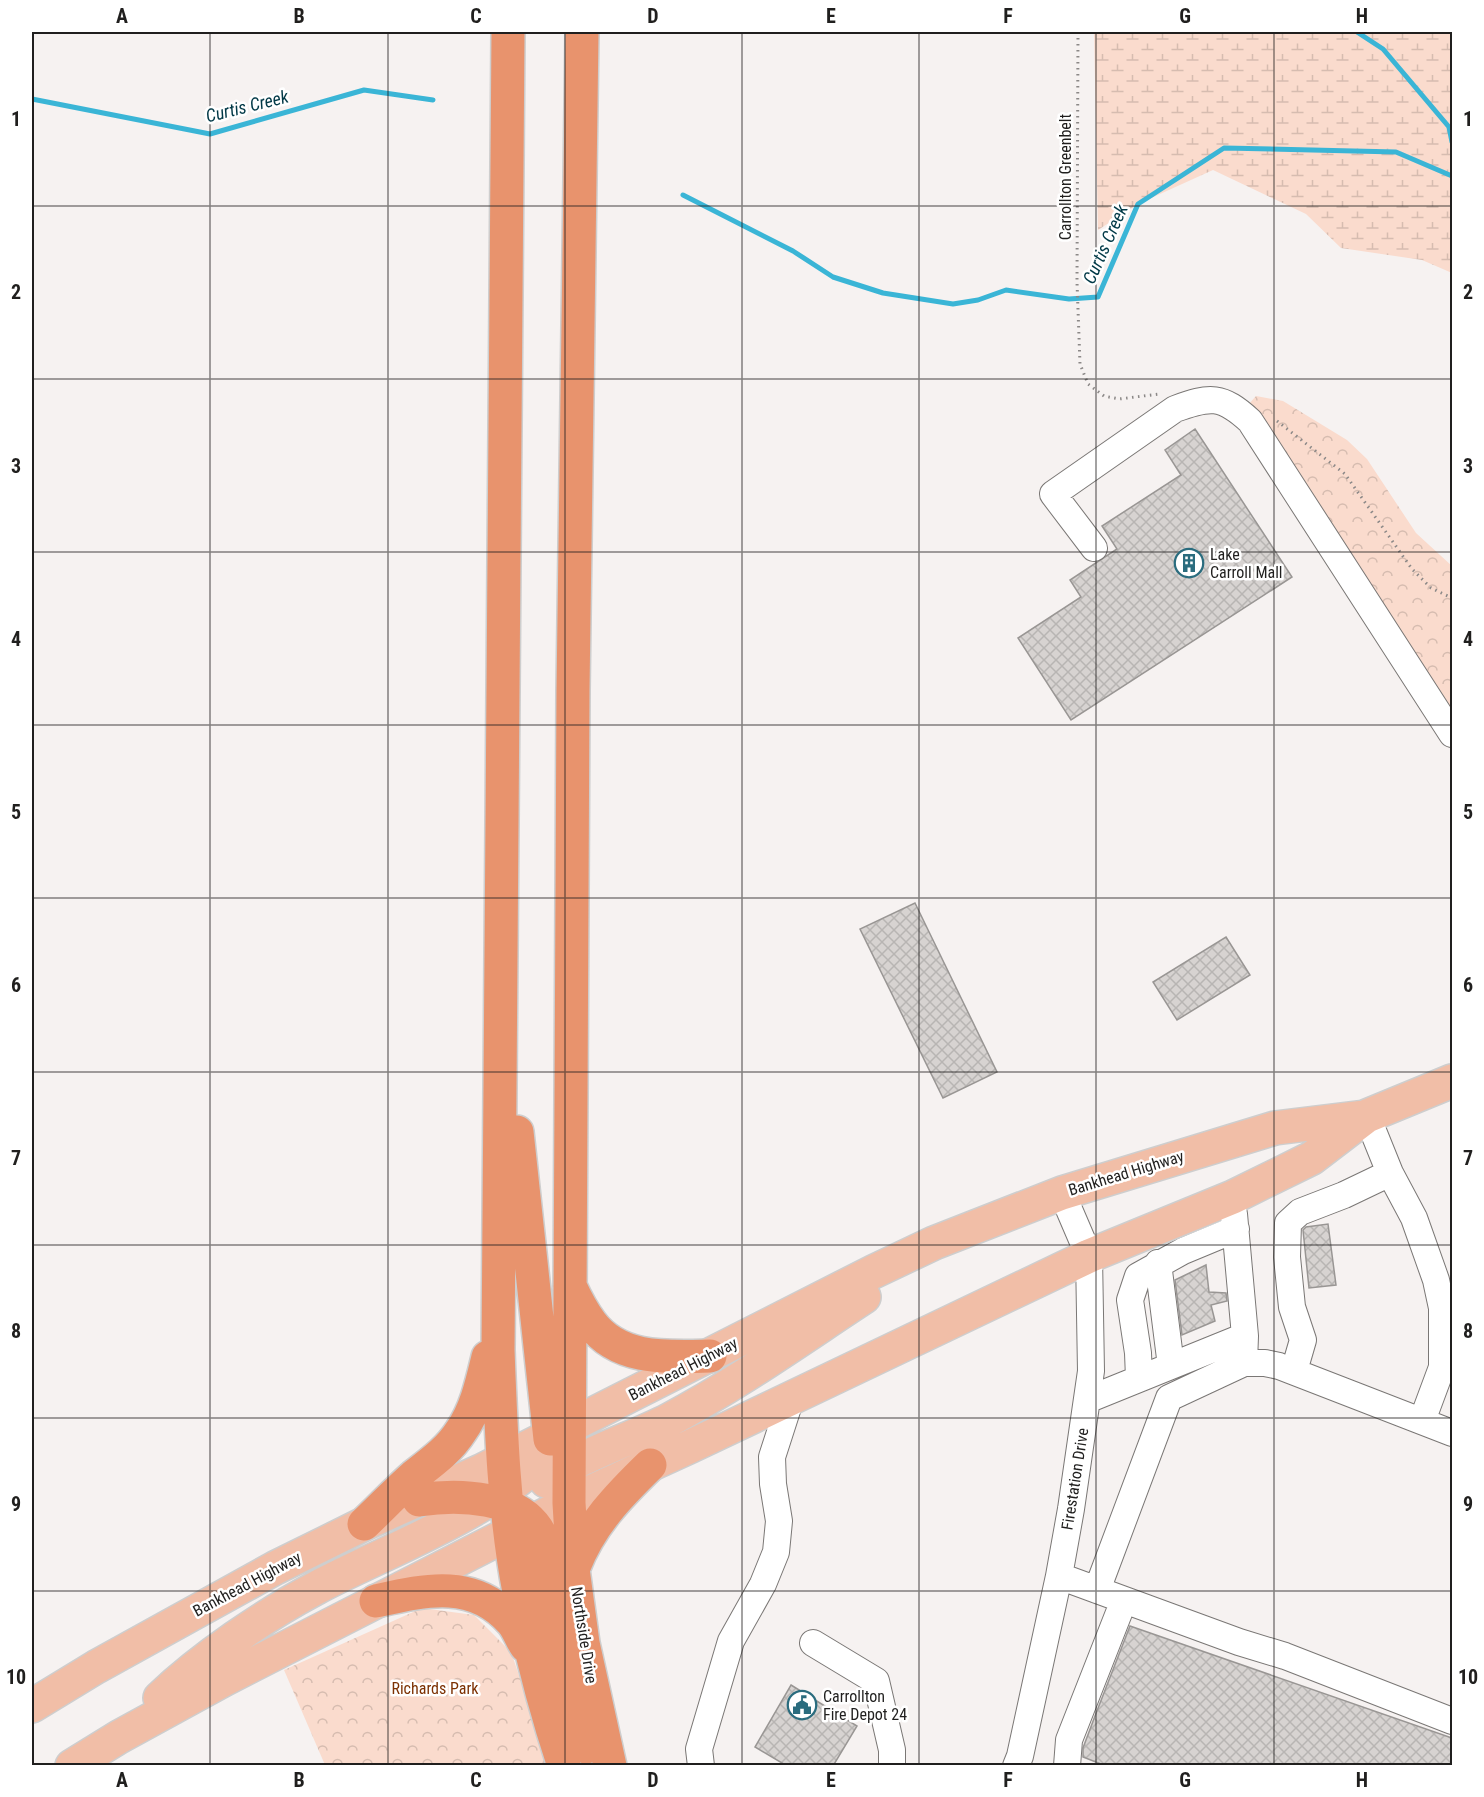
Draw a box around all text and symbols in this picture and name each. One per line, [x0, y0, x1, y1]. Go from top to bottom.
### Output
text: A [116, 4, 128, 28]
text: B [293, 4, 305, 28]
text: C [470, 4, 482, 28]
text: D [647, 4, 659, 28]
text: E [826, 4, 836, 28]
text: F [1003, 4, 1013, 28]
text: G [1179, 4, 1191, 28]
text: H [1356, 4, 1368, 28]
water label: Curtis Creek [203, 85, 292, 126]
text: 1 [11, 107, 21, 131]
text: 1 [1463, 107, 1473, 131]
street label: Carrollton Greenbelt [1056, 114, 1075, 240]
water label: Curtis Creek [1078, 200, 1132, 287]
text: 2 [11, 280, 21, 304]
text: 2 [1463, 280, 1473, 304]
text: 3 [11, 454, 21, 478]
text: 3 [1463, 454, 1473, 478]
place label: Lake Carroll Mall [1210, 545, 1282, 582]
building icon: Lake Carroll Mall [1173, 547, 1205, 579]
text: 4 [11, 627, 21, 651]
text: 4 [1463, 627, 1473, 651]
text: 5 [11, 800, 21, 824]
text: 5 [1463, 800, 1473, 824]
text: 6 [11, 973, 21, 997]
text: 6 [1463, 973, 1473, 997]
text: 7 [11, 1146, 21, 1170]
street label: Bankhead Highway [1066, 1146, 1186, 1200]
text: 7 [1463, 1146, 1473, 1170]
text: 8 [11, 1319, 21, 1343]
text: 8 [1463, 1319, 1473, 1343]
street label: Bankhead Highway [625, 1333, 741, 1405]
street label: Firestation Drive [1058, 1427, 1092, 1531]
text: 9 [11, 1492, 21, 1516]
text: 9 [1463, 1492, 1473, 1516]
street label: Bankhead Highway [190, 1547, 305, 1620]
street label: Northside Drive [567, 1585, 601, 1685]
text: 10 [6, 1665, 26, 1689]
text: 10 [1458, 1665, 1478, 1689]
park label: Richards Park [391, 1679, 479, 1698]
place label: Carrollton Fire Depot 24 [823, 1687, 907, 1724]
public building icon: Carrollton Fire Depot 24 [786, 1689, 818, 1721]
text: A [116, 1768, 128, 1792]
text: B [293, 1768, 305, 1792]
text: C [470, 1768, 482, 1792]
text: D [647, 1768, 659, 1792]
text: E [826, 1768, 836, 1792]
text: F [1003, 1768, 1013, 1792]
text: G [1179, 1768, 1191, 1792]
text: H [1356, 1768, 1368, 1792]

